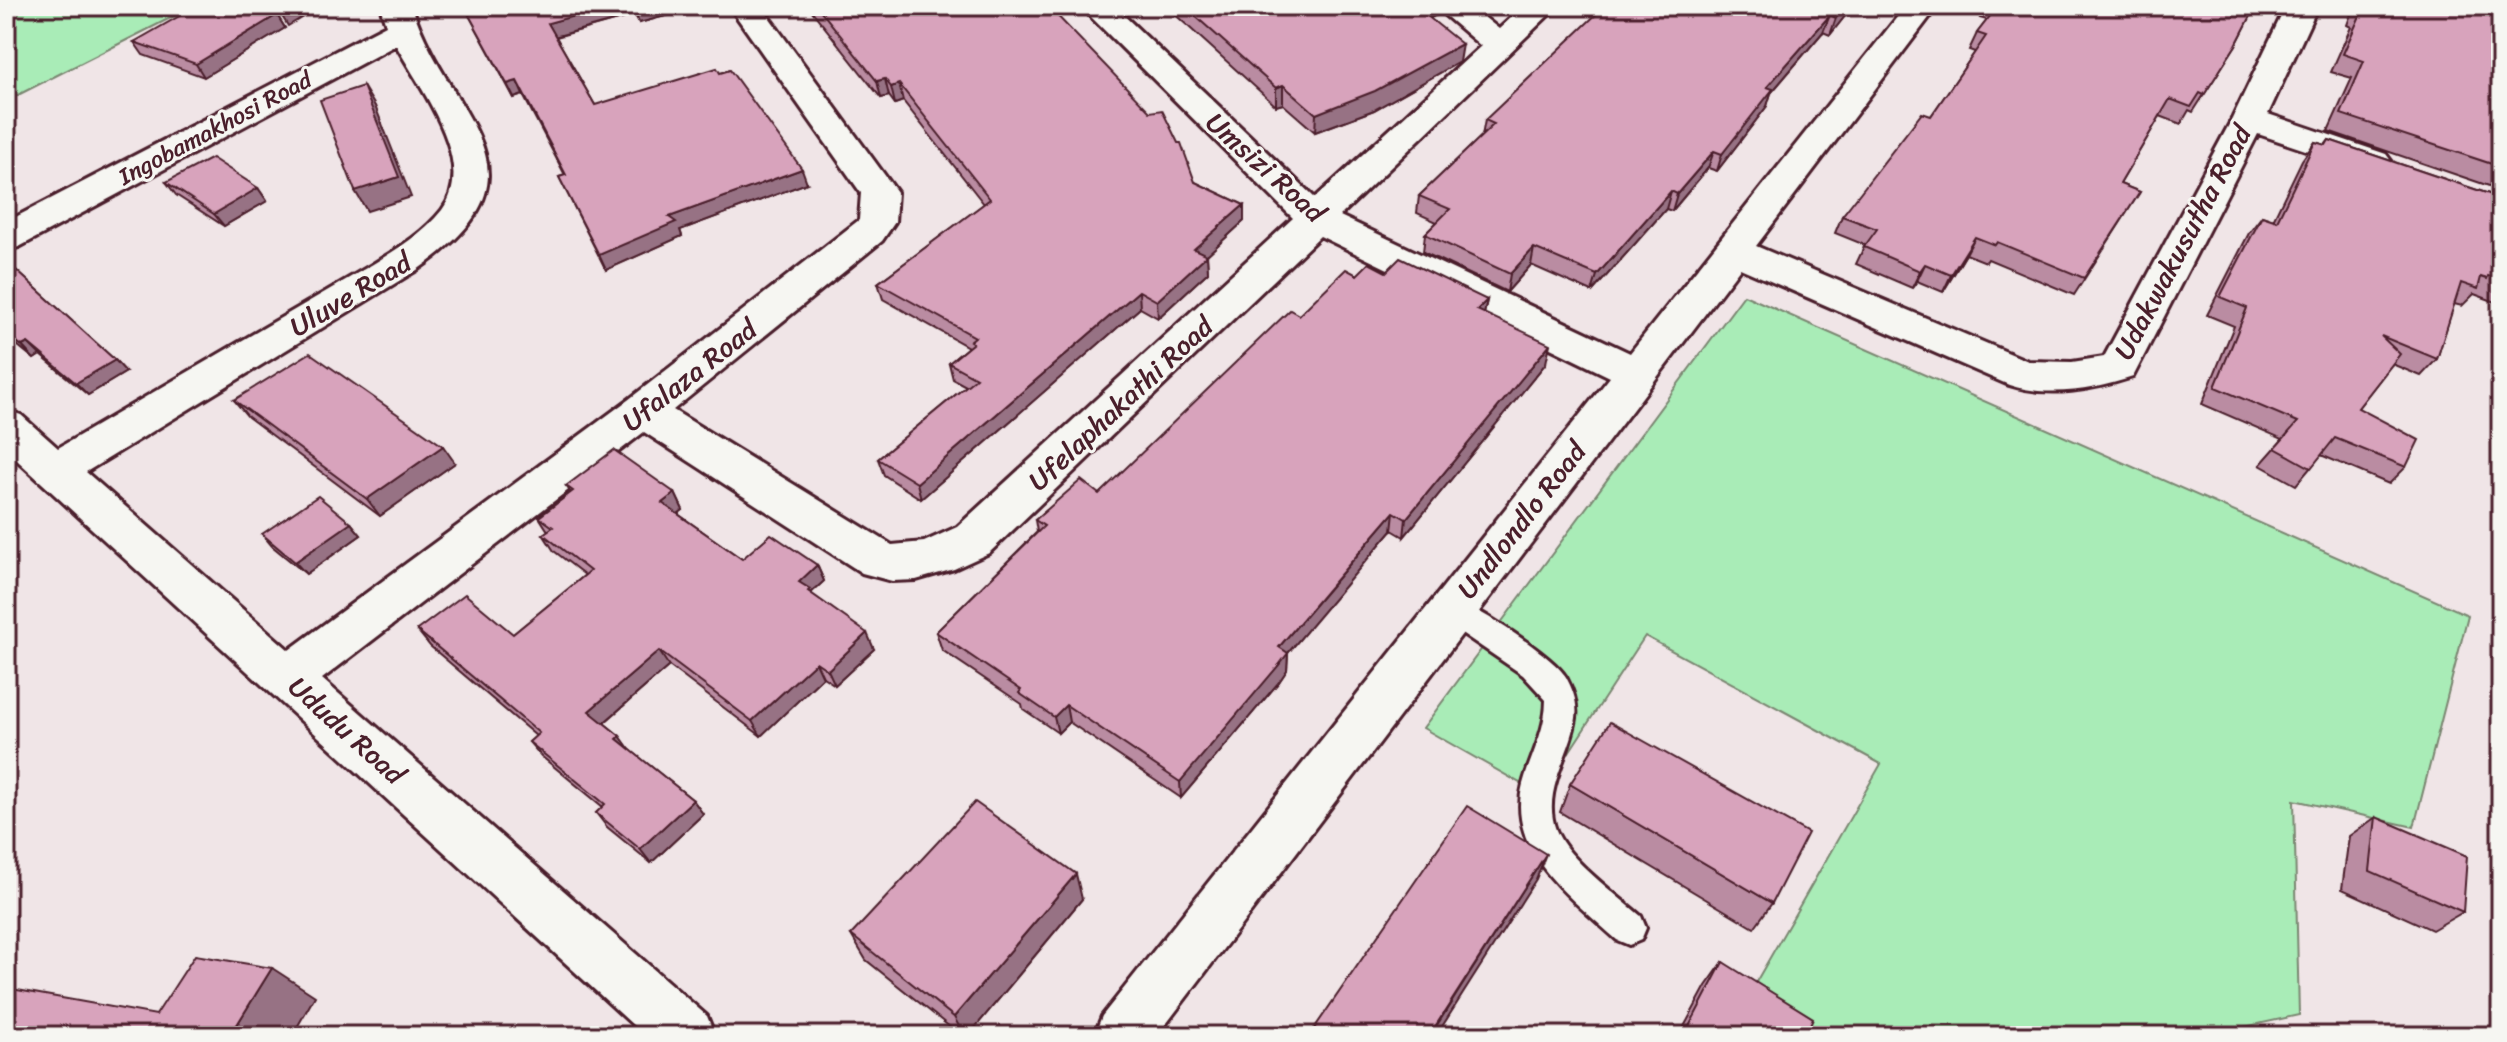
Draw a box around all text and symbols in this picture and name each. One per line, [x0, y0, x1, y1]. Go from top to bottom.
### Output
street label: Ingobamakhosi Road [109, 58, 321, 197]
street label: Umsizi Road [1194, 99, 1339, 237]
street label: Udakwakusutha Road [2100, 114, 2266, 369]
street label: Uluve Road [279, 237, 423, 350]
street label: Ufelaphakathi Road [1016, 302, 1227, 503]
street label: Ufalaza Road [611, 305, 770, 444]
street label: Undlondlo Road [1444, 429, 1600, 610]
street label: Ududu Road [276, 664, 419, 799]

